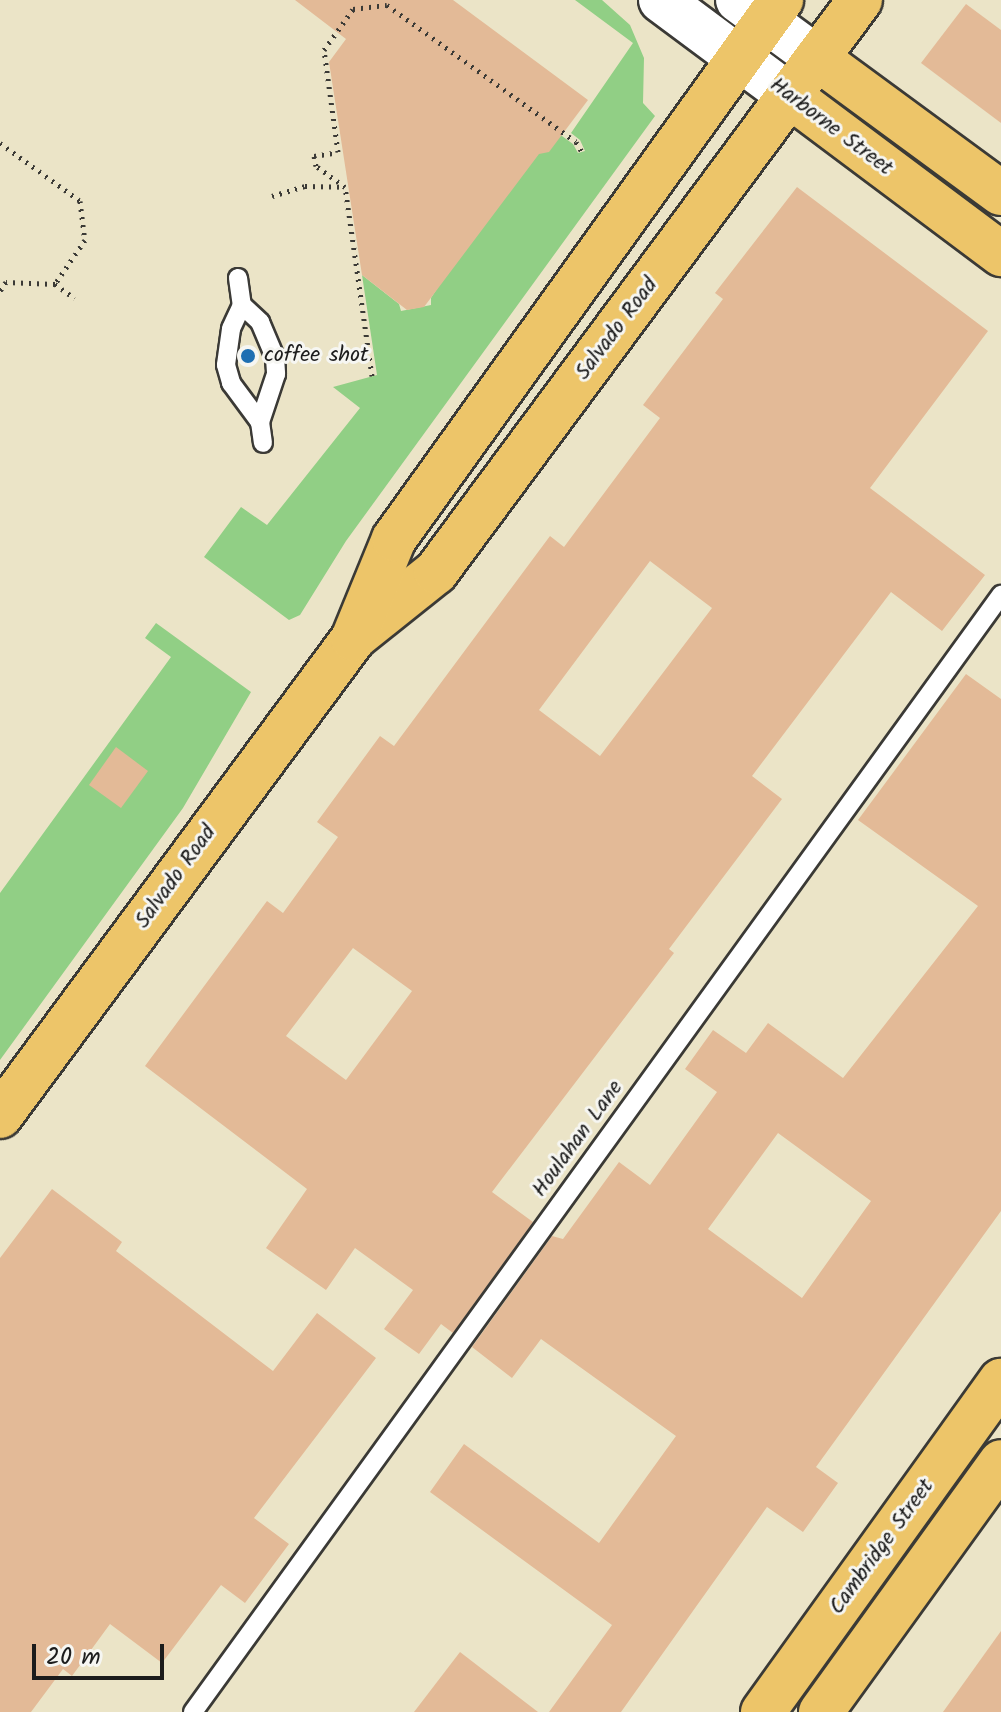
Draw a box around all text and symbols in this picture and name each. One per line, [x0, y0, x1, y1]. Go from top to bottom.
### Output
street label: Harborne Street [764, 72, 898, 182]
street label: Salvado Road [570, 273, 664, 385]
place label: coffee shot [264, 343, 369, 369]
marker: coffee shot [239, 347, 257, 365]
street label: Salvado Road [130, 820, 222, 934]
street label: Houlahan Lane [527, 1076, 629, 1202]
street label: Cambridge Street [824, 1474, 940, 1620]
scale bar [36, 1628, 168, 1678]
text: 20 m [46, 1638, 101, 1677]

